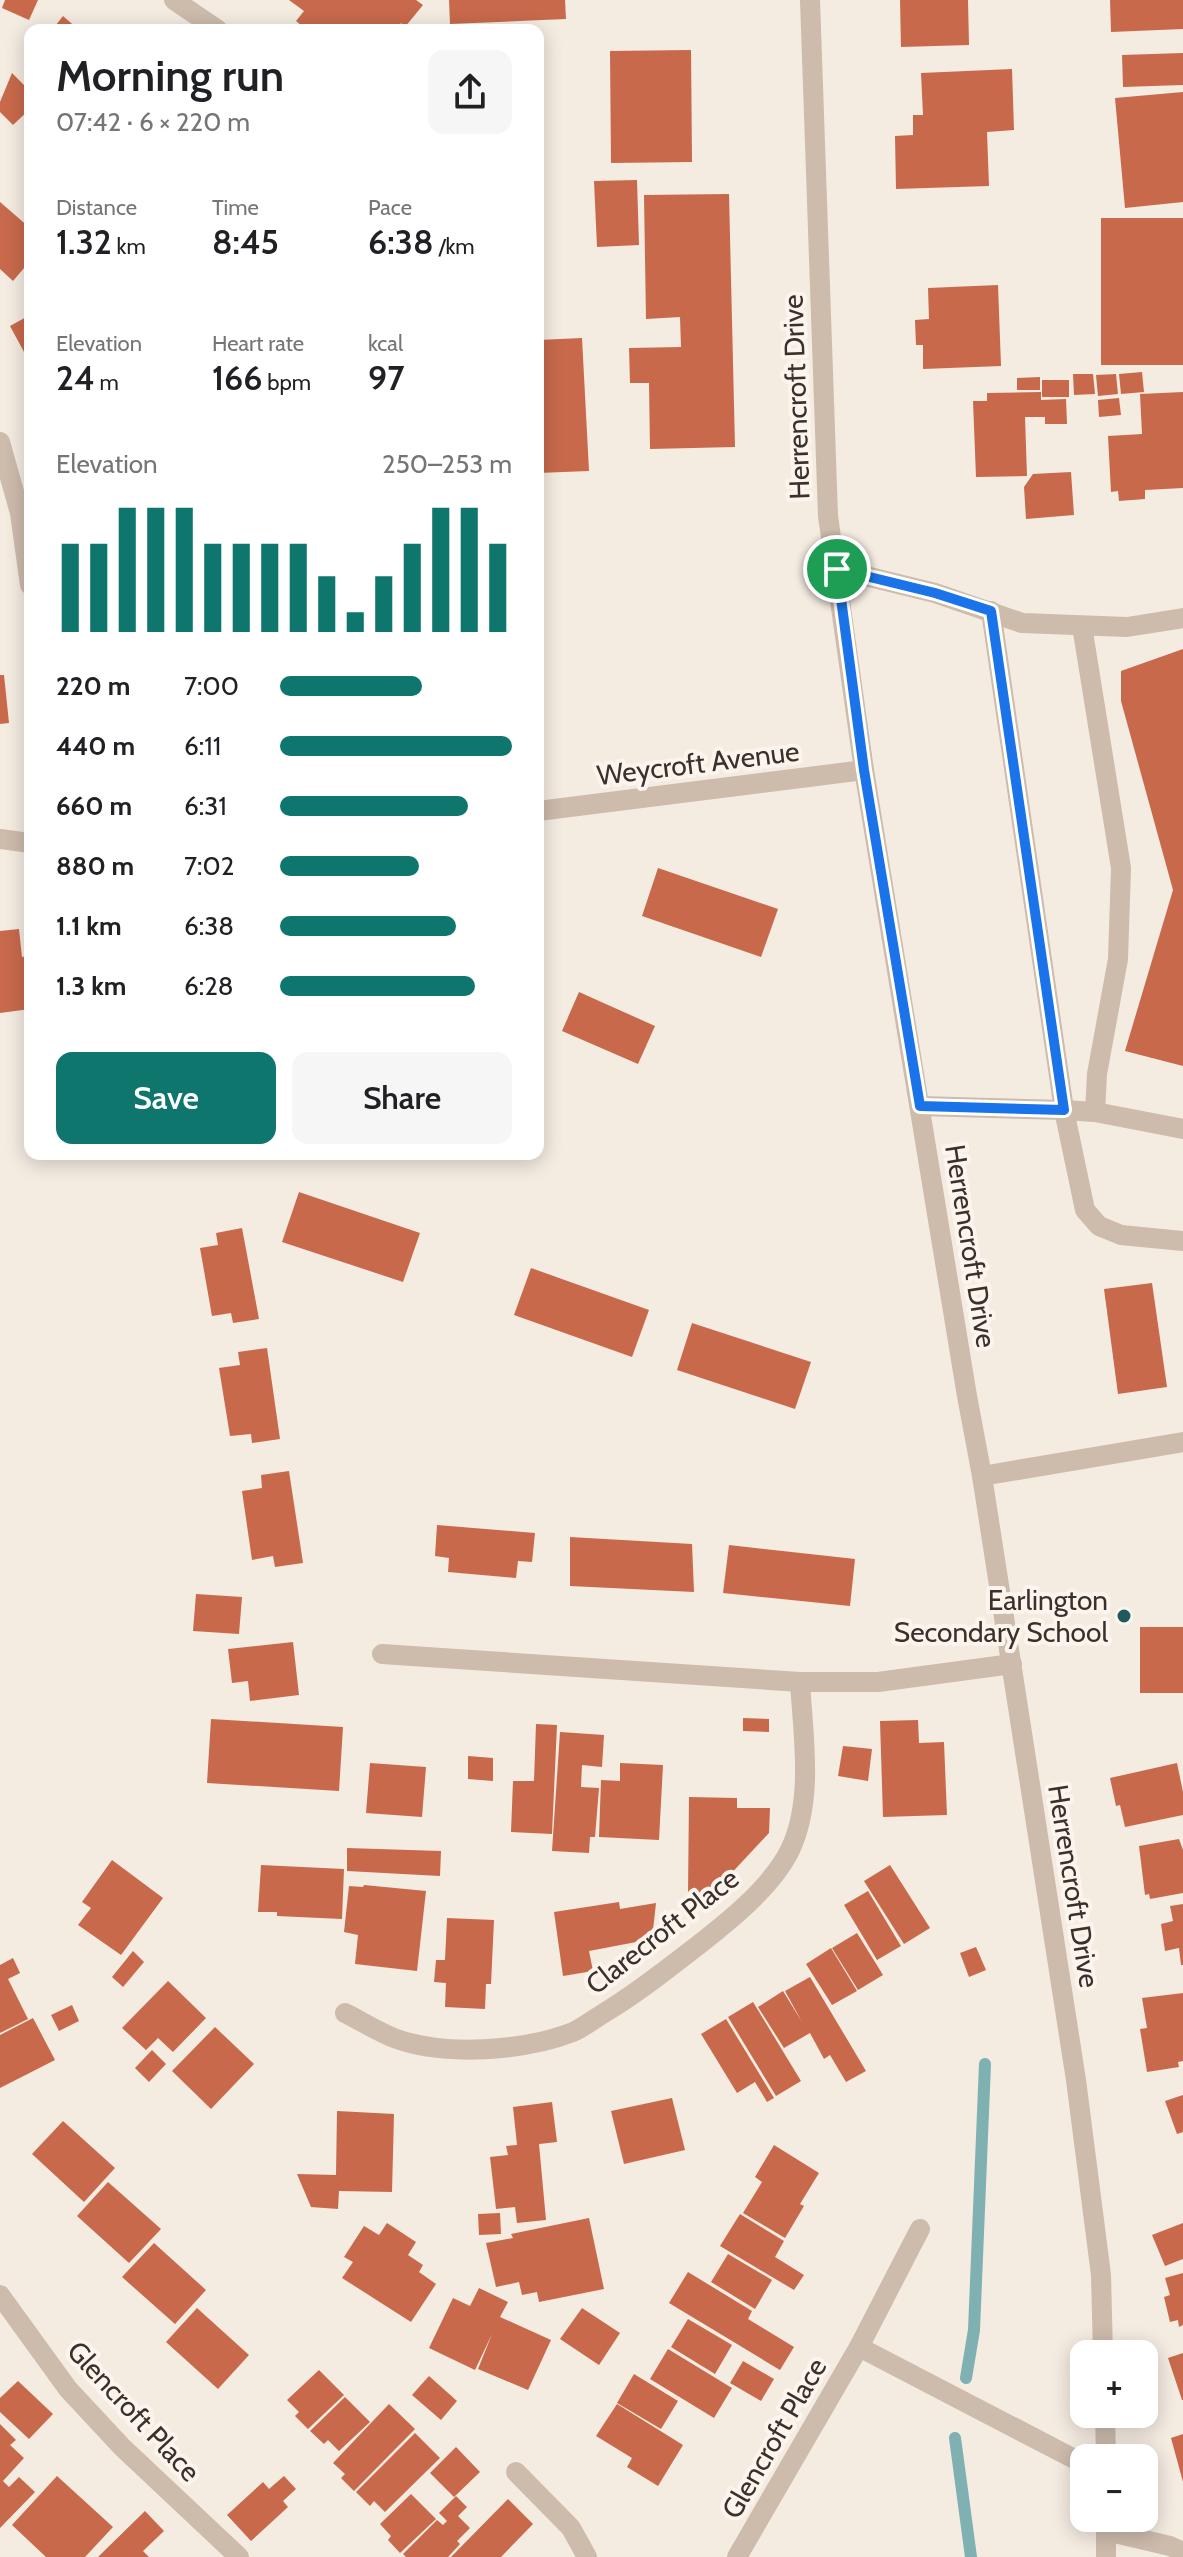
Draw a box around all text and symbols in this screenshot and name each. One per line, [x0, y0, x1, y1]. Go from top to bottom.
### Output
text: Morning run [56, 49, 284, 102]
button: share [428, 50, 512, 134]
text: 07:42 · 6 × 220 m [56, 106, 250, 138]
text: Distance [56, 194, 137, 221]
text: Time [212, 194, 259, 221]
text: Pace [368, 194, 412, 221]
text: 1.32 [56, 221, 112, 263]
text: 8:45 [212, 221, 279, 263]
text: 6:38 [368, 221, 433, 263]
text: km [112, 233, 146, 260]
text: /km [433, 233, 475, 260]
street label: Herrencroft Drive [775, 294, 817, 500]
text: Elevation [56, 330, 142, 357]
text: Heart rate [212, 330, 304, 357]
text: kcal [368, 330, 403, 357]
text: 24 [56, 357, 95, 399]
text: 166 [212, 357, 262, 399]
text: 97 [368, 357, 404, 399]
text: m [95, 369, 119, 396]
text: bpm [262, 369, 311, 396]
text: Elevation [56, 448, 158, 480]
text: 250–253 m [382, 448, 512, 480]
pin [803, 535, 871, 603]
icon: arrive [815, 547, 859, 591]
text: 220 m [56, 670, 130, 702]
text: 7:00 [184, 670, 239, 702]
text: 440 m [56, 730, 135, 762]
text: 6:11 [184, 730, 221, 762]
street label: Weycroft Avenue [595, 734, 801, 792]
text: 660 m [56, 790, 132, 822]
text: 6:31 [184, 790, 227, 822]
text: 880 m [56, 850, 134, 882]
text: 7:02 [184, 850, 234, 882]
text: 1.1 km [56, 910, 122, 942]
text: 6:38 [184, 910, 234, 942]
text: 1.3 km [56, 970, 126, 1002]
text: 6:28 [184, 970, 234, 1002]
button: Save [56, 1052, 276, 1144]
button: Share [292, 1052, 512, 1144]
street label: Herrencroft Drive [938, 1142, 1004, 1350]
place label: Earlington Secondary School [894, 1583, 1108, 1649]
marker: Earlington Secondary School [1115, 1607, 1133, 1625]
street label: Herrencroft Drive [1041, 1782, 1107, 1990]
street label: Clarecroft Place [579, 1861, 745, 2001]
street label: Glencroft Place [60, 2334, 208, 2488]
map controls [1070, 2340, 1158, 2532]
button: + [1070, 2340, 1158, 2428]
street label: Glencroft Place [714, 2352, 834, 2524]
button: − [1070, 2444, 1158, 2532]

